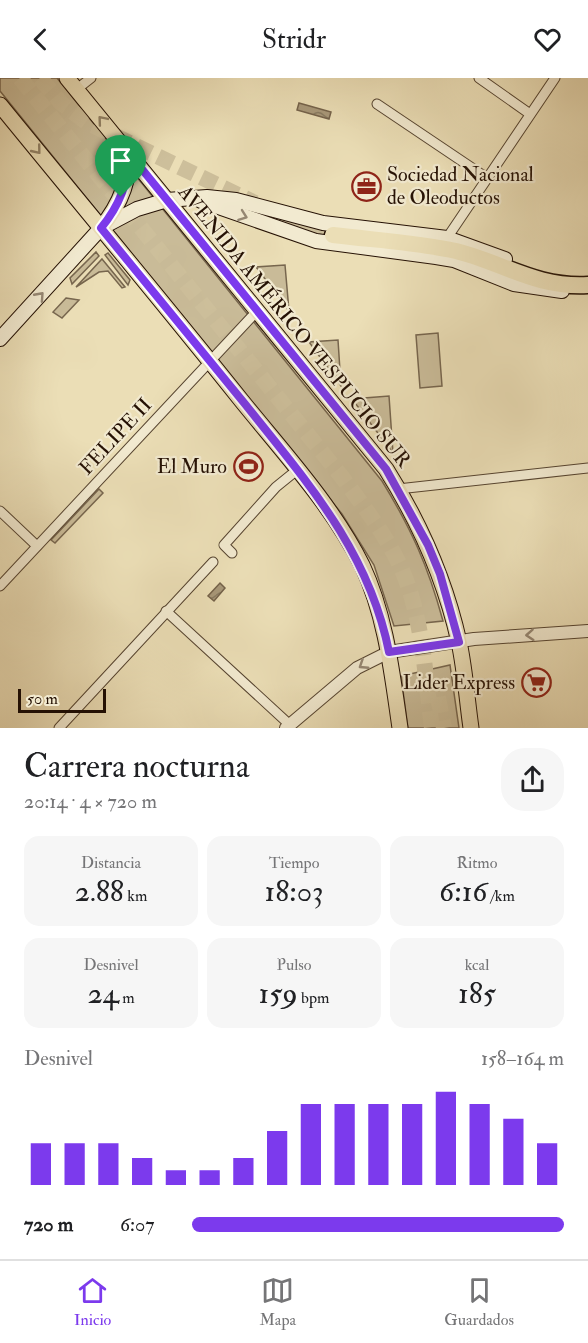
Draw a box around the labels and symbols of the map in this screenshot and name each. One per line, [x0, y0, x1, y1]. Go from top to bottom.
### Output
one-way arrow [99, 116, 110, 127]
pin [95, 135, 146, 197]
one-way arrow [30, 143, 41, 154]
place label: Sociedad Nacional de Oleoductos [387, 162, 534, 210]
office icon: Sociedad Nacional de Oleoductos [350, 170, 382, 202]
street label: AVENIDA AMÉRICO VESPUCIO SUR [172, 179, 418, 473]
one-way arrow [237, 208, 248, 221]
one-way arrow [32, 292, 43, 303]
street label: FELIPE II [73, 393, 157, 480]
sports icon: El Muro [232, 450, 264, 482]
place label: El Muro [157, 454, 227, 479]
one-way arrow [525, 628, 534, 641]
one-way arrow [358, 658, 369, 669]
supermarket icon: Lider Express [520, 666, 552, 698]
place label: Lider Express [403, 670, 515, 696]
scale bar [18, 686, 106, 714]

